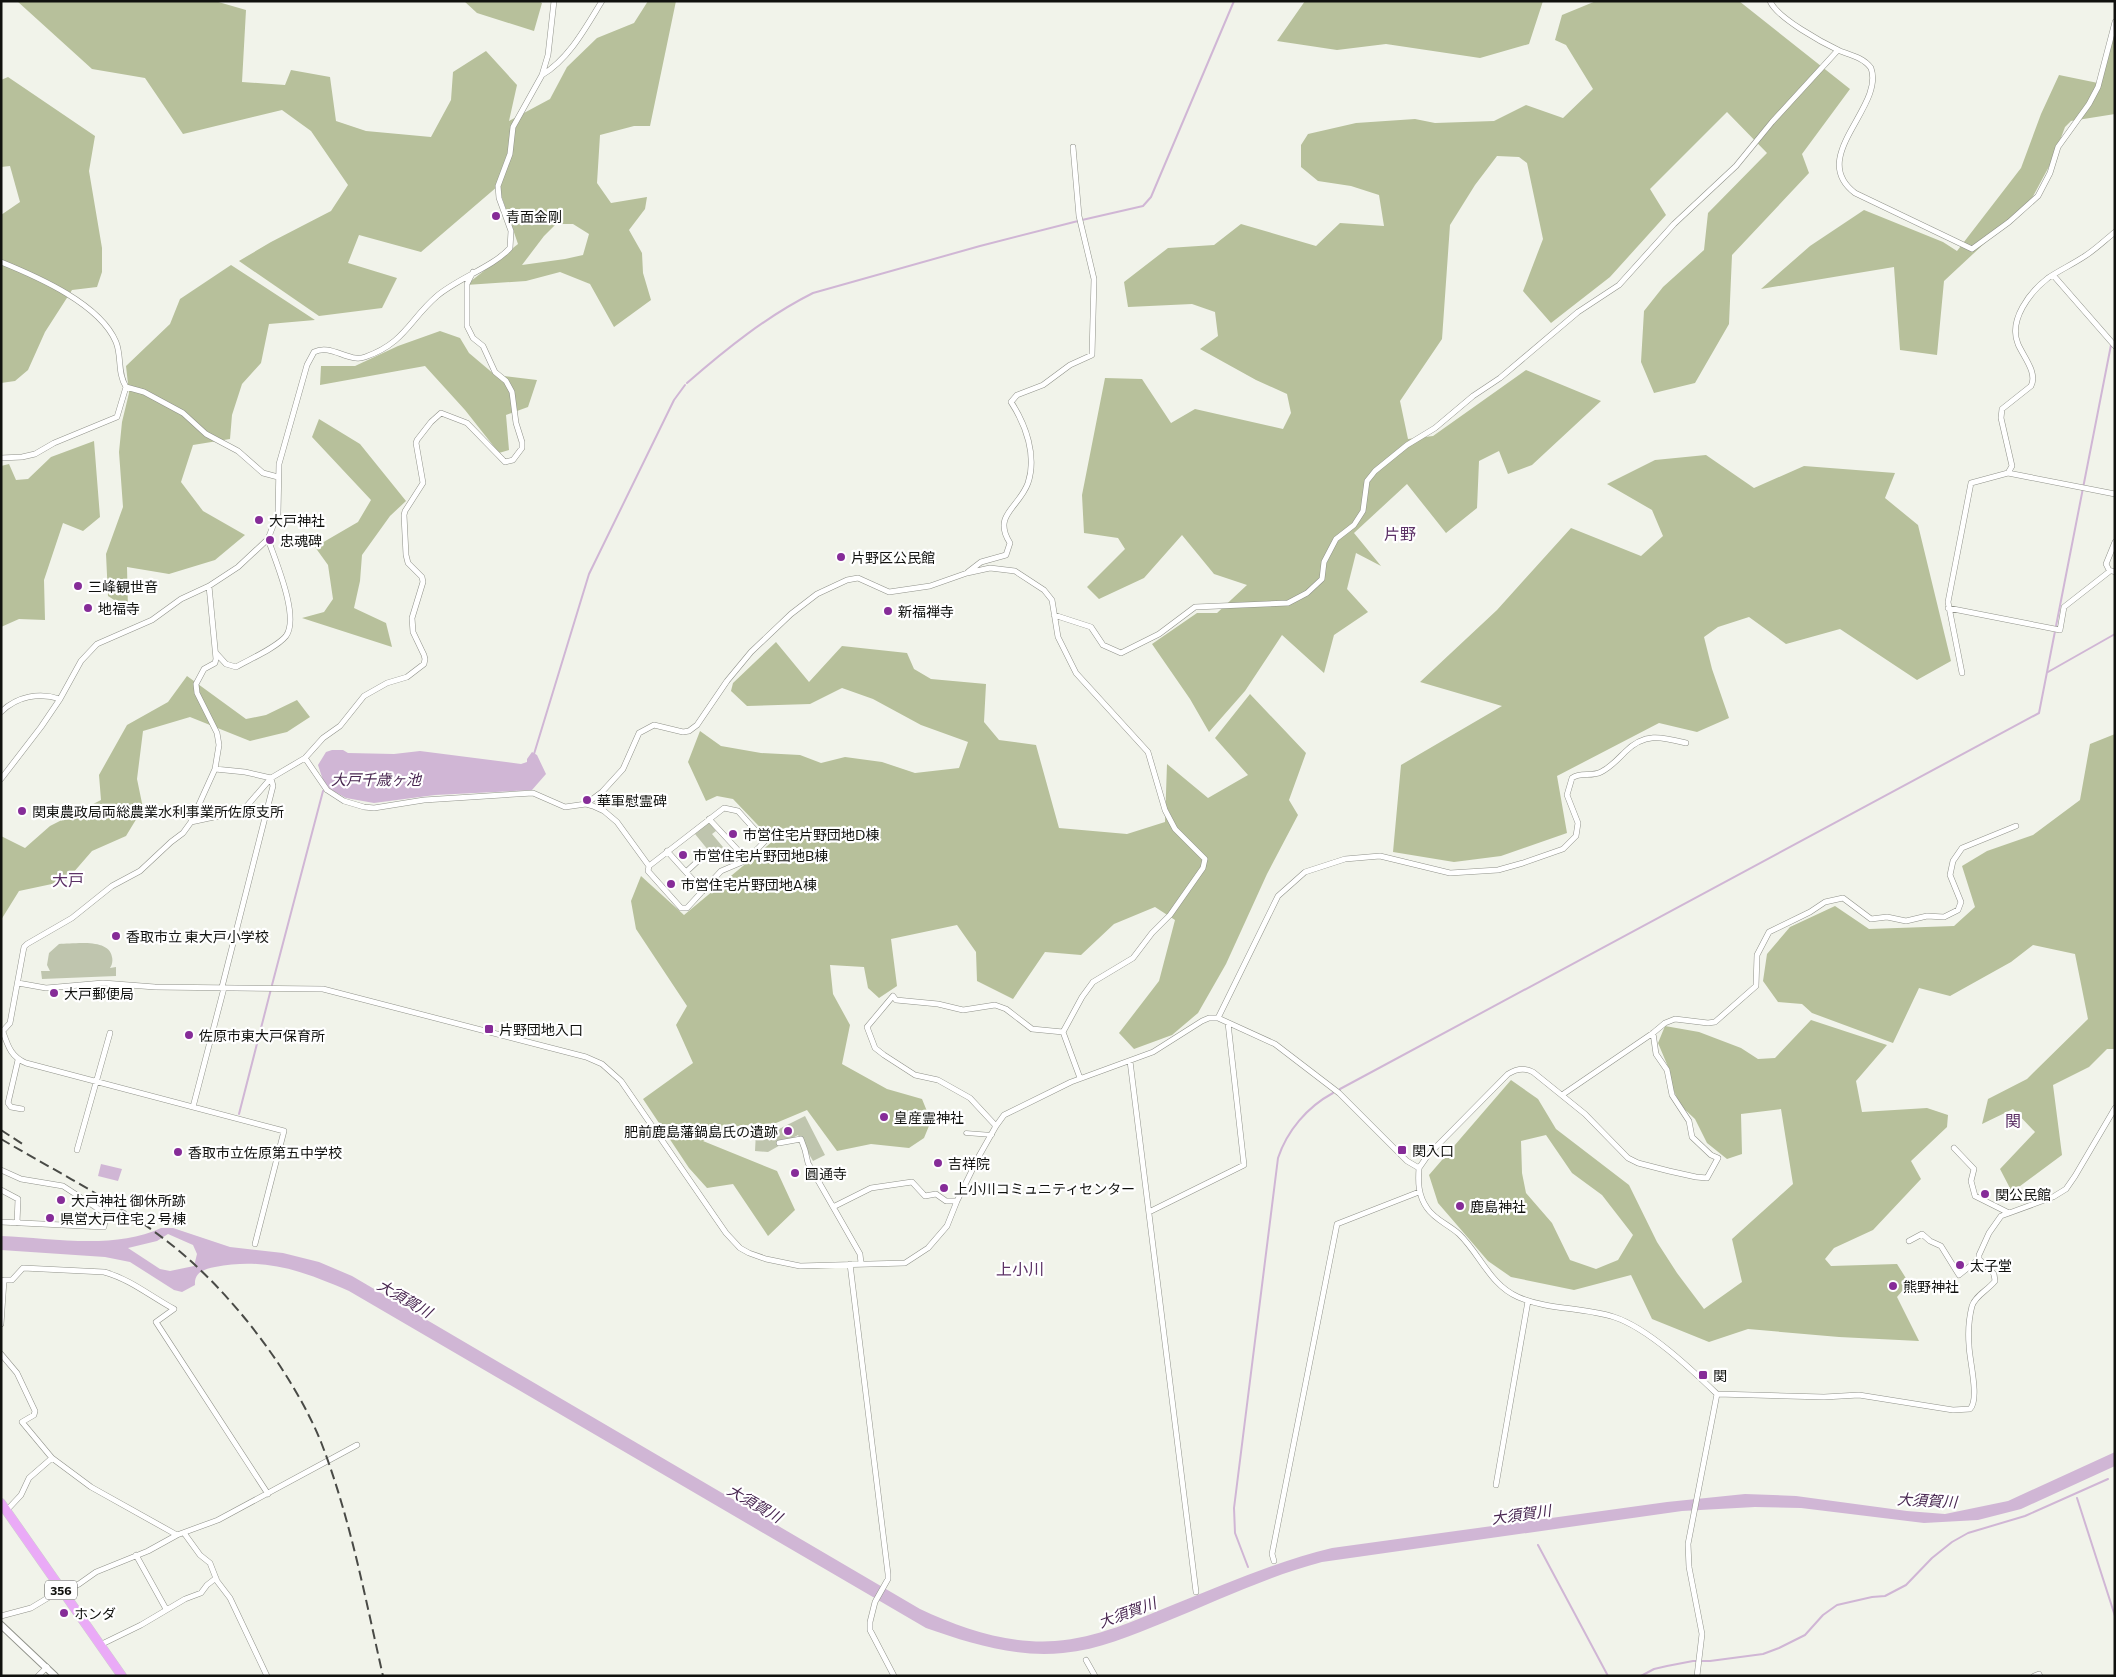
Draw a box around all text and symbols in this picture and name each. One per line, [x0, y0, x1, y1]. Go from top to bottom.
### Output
place label: 青面金剛 [506, 208, 562, 225]
marker: 青面金剛 [490, 210, 502, 222]
place label: 大戸神社 [269, 512, 325, 529]
marker: 大戸神社 [253, 514, 265, 526]
district label: 片野 [1384, 524, 1416, 543]
place label: 忠魂碑 [280, 532, 322, 549]
marker: 忠魂碑 [264, 534, 276, 546]
place label: 片野区公民館 [851, 549, 935, 566]
marker: 片野区公民館 [835, 551, 847, 563]
place label: 三峰観世音 [88, 578, 158, 595]
marker: 三峰観世音 [72, 580, 84, 592]
place label: 地福寺 [98, 600, 140, 617]
marker: 地福寺 [82, 602, 94, 614]
place label: 新福禅寺 [898, 603, 954, 620]
marker: 新福禅寺 [882, 605, 894, 617]
water label: 大戸千歳ヶ池 [331, 770, 423, 788]
place label: 華軍慰霊碑 [597, 792, 667, 809]
marker: 華軍慰霊碑 [581, 794, 593, 806]
place label: 関東農政局両総農業水利事業所佐原支所 [32, 803, 284, 820]
marker: 関東農政局両総農業水利事業所佐原支所 [16, 805, 28, 817]
place label: 市営住宅片野団地D棟 [743, 826, 879, 843]
marker: 市営住宅片野団地D棟 [727, 828, 739, 840]
place label: 市営住宅片野団地B棟 [693, 847, 828, 864]
marker: 市営住宅片野団地B棟 [677, 849, 689, 861]
district label: 大戸 [52, 870, 84, 889]
place label: 市営住宅片野団地A棟 [681, 876, 817, 893]
marker: 市営住宅片野団地A棟 [665, 878, 677, 890]
place label: 香取市立 東大戸小学校 [126, 928, 269, 945]
marker: 香取市立 東大戸小学校 [110, 930, 122, 942]
place label: 大戸郵便局 [64, 985, 134, 1002]
marker: 大戸郵便局 [48, 987, 60, 999]
place label: 片野団地入口 [499, 1021, 583, 1038]
marker: 片野団地入口 [483, 1023, 495, 1035]
place label: 佐原市東大戸保育所 [199, 1027, 325, 1044]
marker: 佐原市東大戸保育所 [183, 1029, 195, 1041]
place label: 皇産霊神社 [894, 1109, 964, 1126]
marker: 皇産霊神社 [878, 1111, 890, 1123]
district label: 関 [2005, 1111, 2021, 1130]
place label: 肥前鹿島藩鍋島氏の遺跡 [624, 1123, 778, 1140]
marker: 肥前鹿島藩鍋島氏の遺跡 [782, 1125, 794, 1137]
place label: 関入口 [1412, 1142, 1454, 1159]
place label: 香取市立佐原第五中学校 [188, 1144, 342, 1161]
marker: 関入口 [1396, 1144, 1408, 1156]
marker: 香取市立佐原第五中学校 [172, 1146, 184, 1158]
place label: 吉祥院 [948, 1155, 990, 1172]
marker: 吉祥院 [932, 1157, 944, 1169]
place label: 圓通寺 [805, 1165, 847, 1182]
marker: 圓通寺 [789, 1167, 801, 1179]
place label: 上小川コミュニティセンター [954, 1180, 1135, 1197]
marker: 上小川コミュニティセンター [938, 1182, 950, 1194]
place label: 関公民館 [1995, 1186, 2051, 1203]
marker: 関公民館 [1979, 1188, 1991, 1200]
place label: 大戸神社 御休所跡 [71, 1192, 186, 1209]
marker: 大戸神社 御休所跡 [55, 1194, 67, 1206]
place label: 鹿島神社 [1470, 1198, 1526, 1215]
marker: 鹿島神社 [1454, 1200, 1466, 1212]
place label: 県営大戸住宅２号棟 [60, 1210, 186, 1227]
marker: 県営大戸住宅２号棟 [44, 1212, 56, 1224]
place label: 太子堂 [1970, 1257, 2012, 1274]
district label: 上小川 [996, 1259, 1044, 1278]
marker: 太子堂 [1954, 1259, 1966, 1271]
water label: 大須賀川 [375, 1275, 437, 1322]
place label: 熊野神社 [1903, 1278, 1959, 1295]
marker: 熊野神社 [1887, 1280, 1899, 1292]
place label: 関 [1713, 1367, 1727, 1384]
marker: 関 [1697, 1369, 1709, 1381]
water label: 大須賀川 [725, 1480, 787, 1527]
water label: 大須賀川 [1897, 1489, 1959, 1511]
water label: 大須賀川 [1490, 1501, 1554, 1527]
road number: 356 [45, 1580, 77, 1600]
water label: 大須賀川 [1096, 1593, 1160, 1631]
place label: ホンダ [74, 1605, 116, 1622]
marker: ホンダ [58, 1607, 70, 1619]

